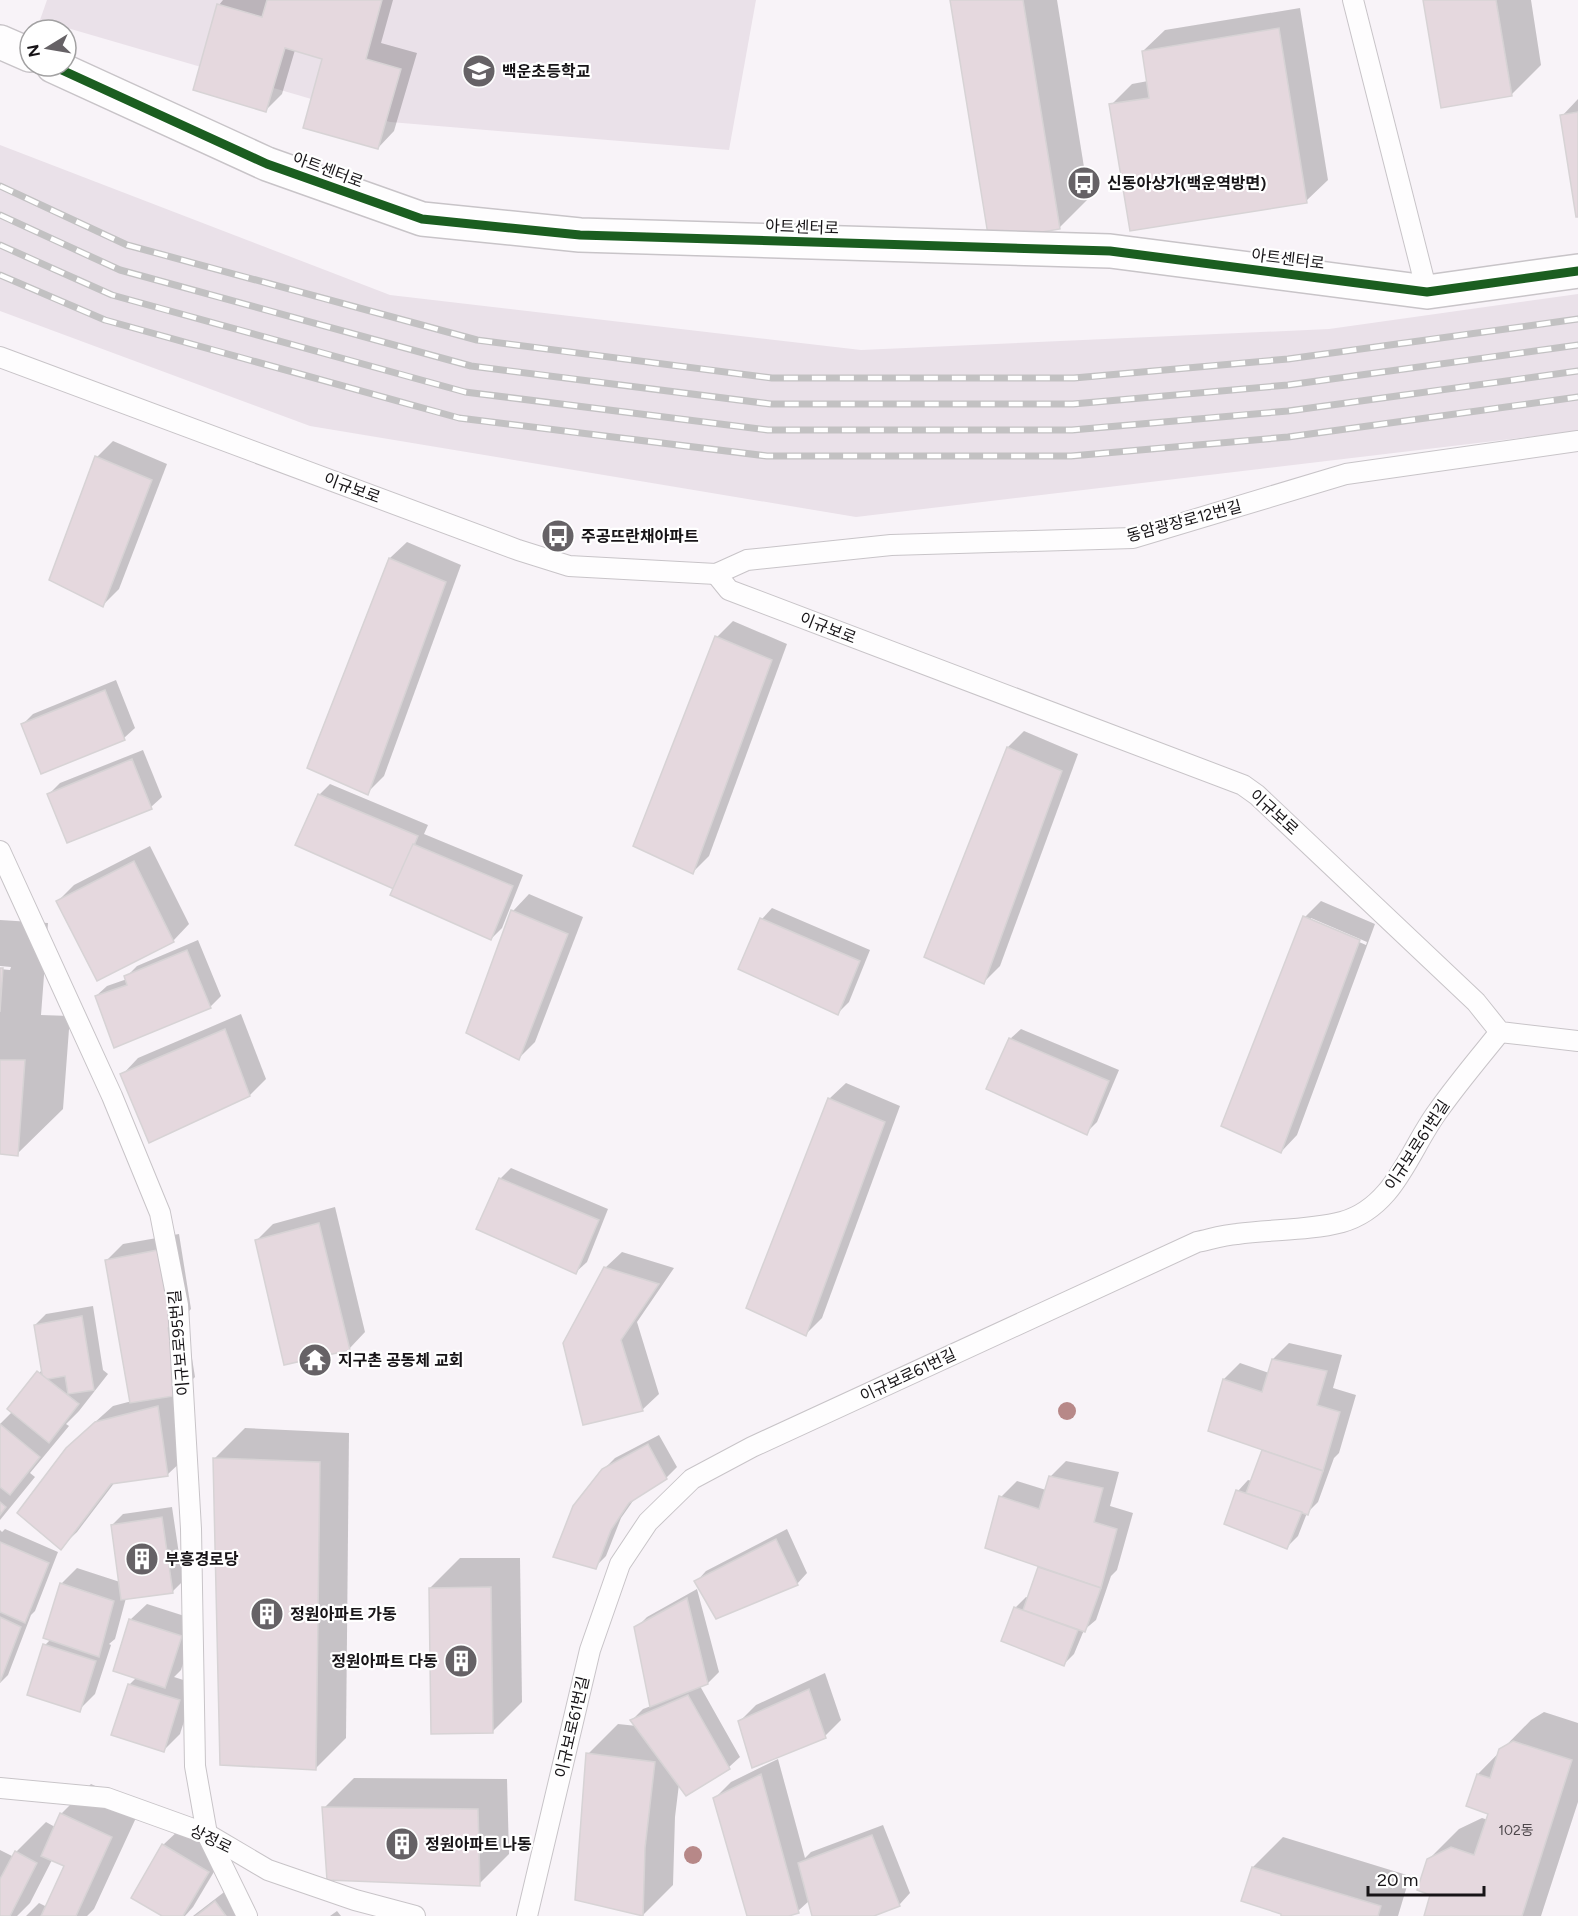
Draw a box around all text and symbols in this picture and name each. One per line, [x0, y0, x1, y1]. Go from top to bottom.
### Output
north arrow [18, 18, 78, 78]
text: N [23, 43, 44, 59]
school or university icon: 백운초등학교 [461, 53, 497, 89]
place label: 백운초등학교 [502, 62, 591, 81]
street label: 아트센터로 [290, 148, 366, 192]
bus stop icon: 신동아상가(백운역방면) [1066, 165, 1102, 201]
place label: 신동아상가(백운역방면) [1107, 174, 1266, 193]
street label: 아트센터로 [765, 216, 839, 238]
street label: 아트센터로 [1250, 245, 1326, 273]
street label: 이규보로 [321, 469, 383, 507]
street label: 동암광장로12번길 [1124, 496, 1244, 546]
bus stop icon: 주공뜨란채아파트 [540, 518, 576, 554]
place label: 주공뜨란채아파트 [581, 527, 699, 546]
street label: 이규보로 [797, 609, 859, 648]
street label: 이규보로 [1246, 785, 1302, 839]
street label: 이규보로61번길 [1381, 1096, 1453, 1194]
street label: 이규보로95번길 [165, 1289, 193, 1397]
temple icon: 지구촌 공동체 교회 [297, 1342, 333, 1378]
street label: 이규보로61번길 [857, 1344, 959, 1406]
place label: 지구촌 공동체 교회 [338, 1351, 463, 1370]
building icon: 부흥경로당 [124, 1541, 160, 1577]
place label: 부흥경로당 [165, 1550, 239, 1569]
building icon: 정원아파트 가동 [249, 1596, 285, 1632]
place label: 정원아파트 가동 [290, 1605, 397, 1624]
building icon: 정원아파트 다동 [443, 1643, 479, 1679]
place label: 정원아파트 다동 [331, 1652, 438, 1671]
street label: 이규보로61번길 [551, 1674, 593, 1780]
street label: 상정로 [187, 1821, 235, 1857]
house number: 102동 [1498, 1822, 1534, 1839]
building icon: 정원아파트 나동 [384, 1826, 420, 1862]
place label: 정원아파트 나동 [425, 1835, 532, 1854]
scale bar [1368, 1859, 1484, 1897]
text: 20 m [1377, 1869, 1418, 1891]

